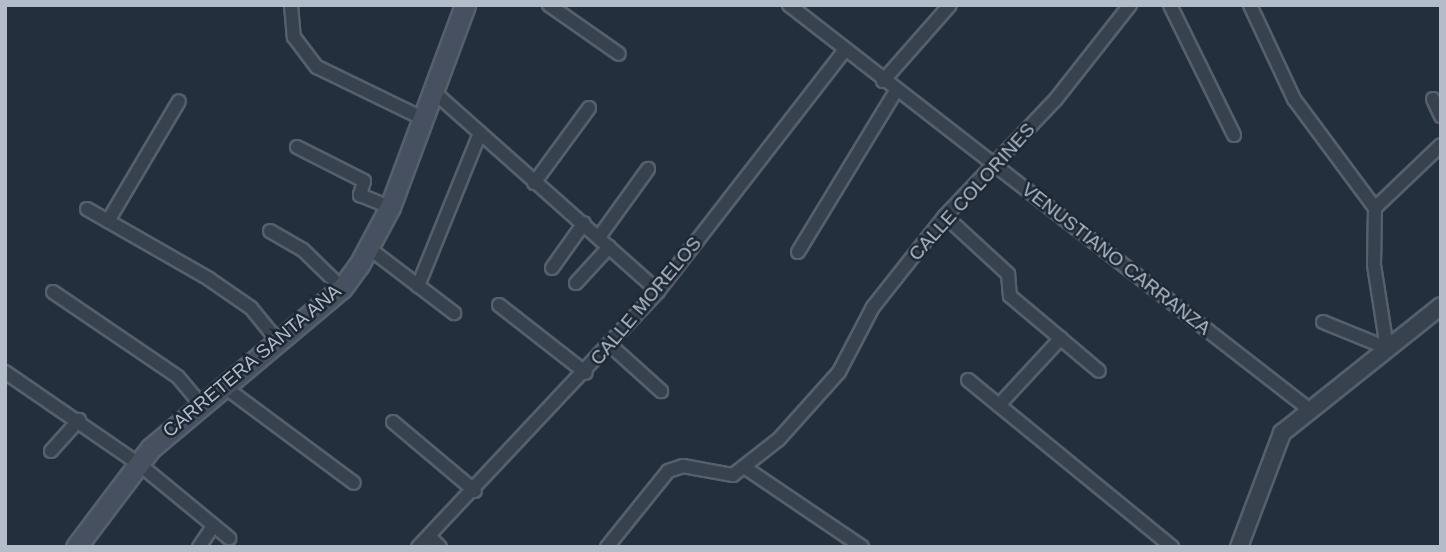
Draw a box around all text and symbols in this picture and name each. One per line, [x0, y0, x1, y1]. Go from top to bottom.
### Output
street label: CALLE COLORINES [904, 118, 1040, 266]
street label: VENUSTIANO CARRANZA [1017, 178, 1215, 340]
street label: CALLE MORELOS [586, 232, 706, 370]
street label: CARRETERA SANTA ANA [157, 279, 347, 443]

